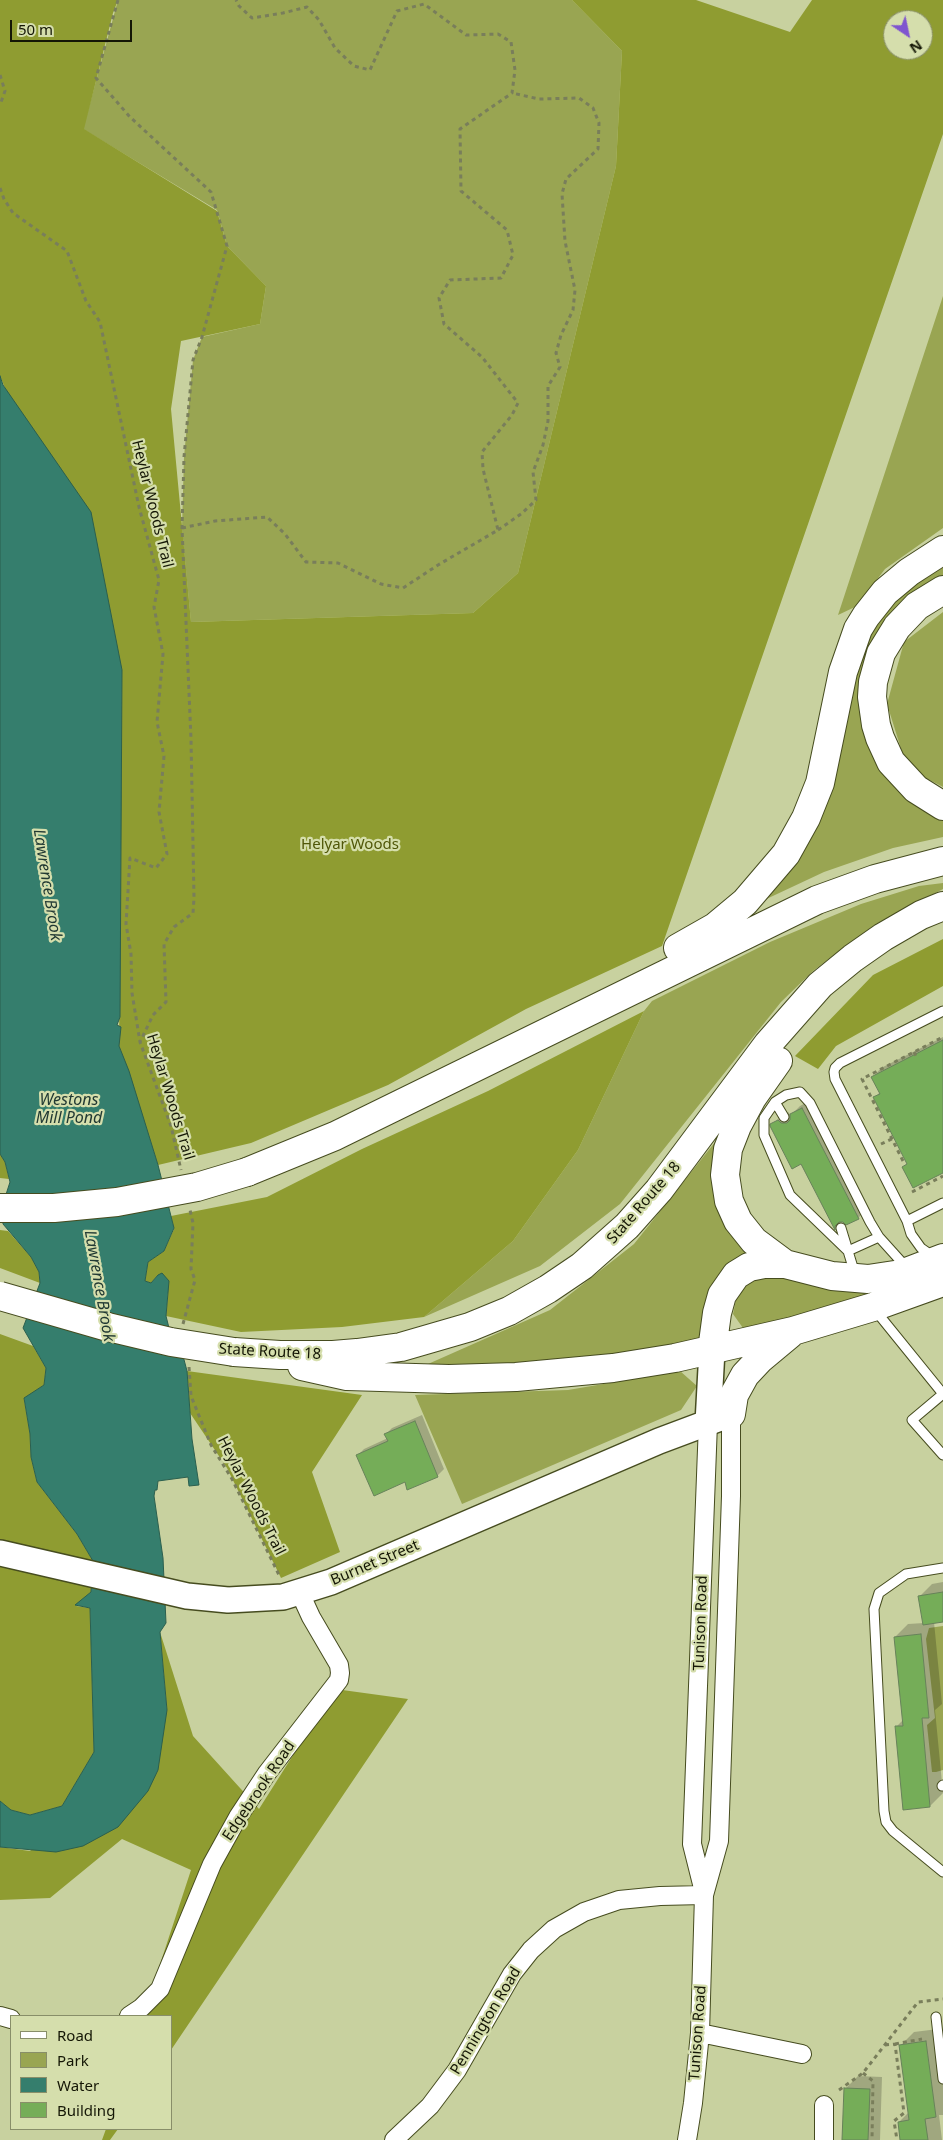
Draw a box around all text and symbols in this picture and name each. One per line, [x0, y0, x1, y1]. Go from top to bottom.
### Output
scale bar [12, 10, 135, 42]
north arrow [883, 10, 933, 60]
text: 50 m [18, 19, 53, 39]
text: N [906, 36, 926, 58]
street label: Heylar Woods Trail [127, 438, 177, 570]
water label: Lawrence Brook [29, 828, 65, 942]
park label: Helyar Woods [301, 836, 399, 854]
street label: Heylar Woods Trail [142, 1032, 198, 1162]
water label: Westons Mill Pond [36, 1090, 102, 1128]
street label: State Route 18 [604, 1158, 684, 1248]
water label: Lawrence Brook [80, 1229, 118, 1343]
street label: State Route 18 [218, 1340, 322, 1364]
street label: Heylar Woods Trail [213, 1434, 289, 1558]
street label: Burnet Street [328, 1536, 422, 1590]
street label: Tunison Road [690, 1575, 712, 1671]
street label: Edgebrook Road [219, 1738, 299, 1844]
street label: Pennington Road [447, 1964, 525, 2078]
street label: Tunison Road [686, 1985, 710, 2081]
legend [10, 2015, 172, 2130]
text: Road [57, 2025, 93, 2045]
text: Park [57, 2050, 89, 2070]
text: Water [57, 2075, 99, 2095]
text: Building [57, 2100, 115, 2120]

